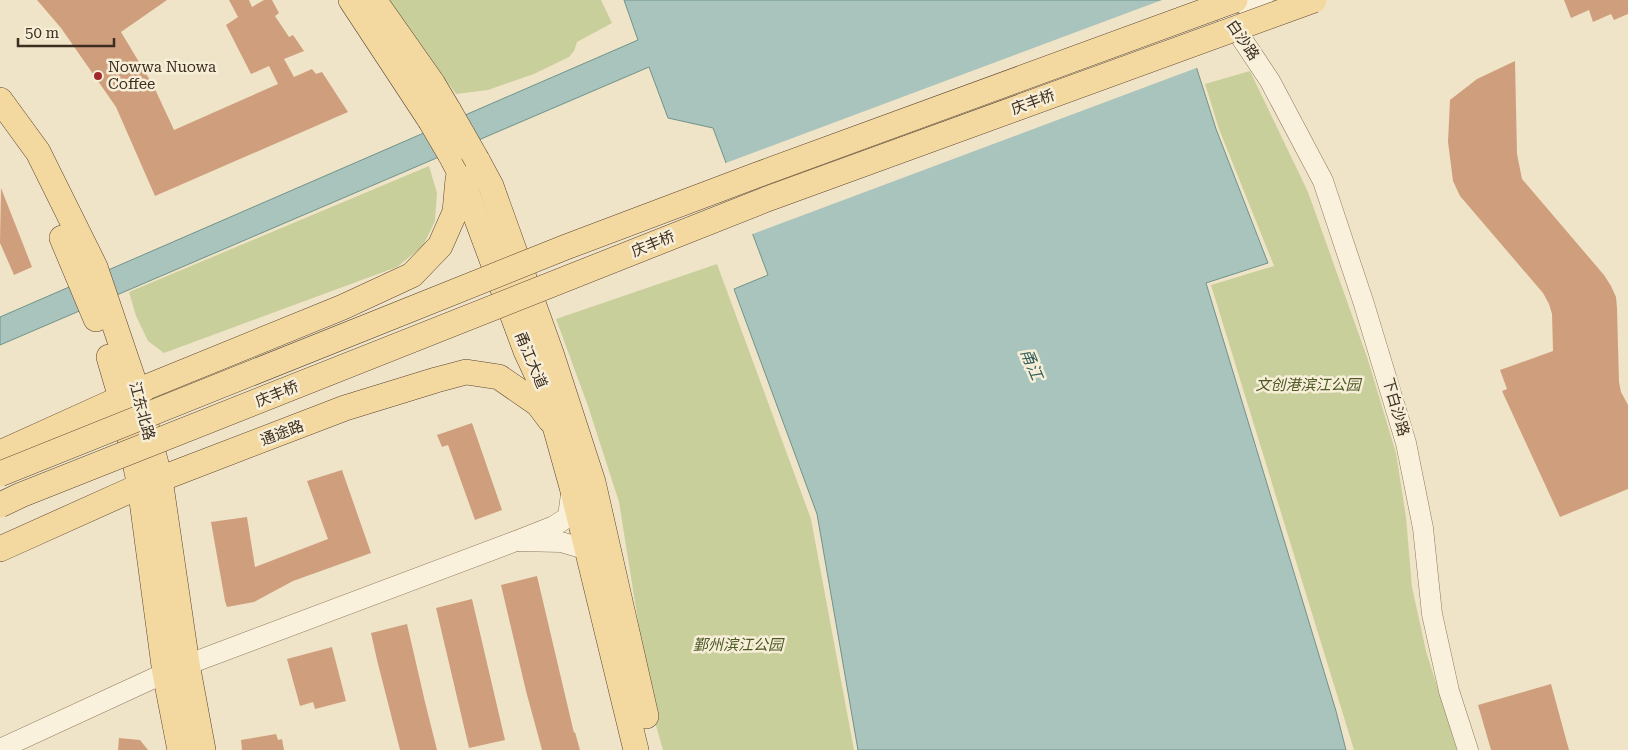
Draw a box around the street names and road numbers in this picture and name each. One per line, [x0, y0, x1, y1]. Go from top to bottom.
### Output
street label: 白沙路 [1223, 16, 1263, 64]
street label: 庆丰桥 [1009, 86, 1057, 118]
street label: 庆丰桥 [629, 227, 677, 261]
street label: 甬江大道 [511, 329, 551, 391]
street label: 下白沙路 [1379, 376, 1413, 438]
street label: 庆丰桥 [253, 377, 301, 411]
street label: 江东北路 [126, 380, 158, 442]
street label: 通途路 [258, 417, 306, 449]

